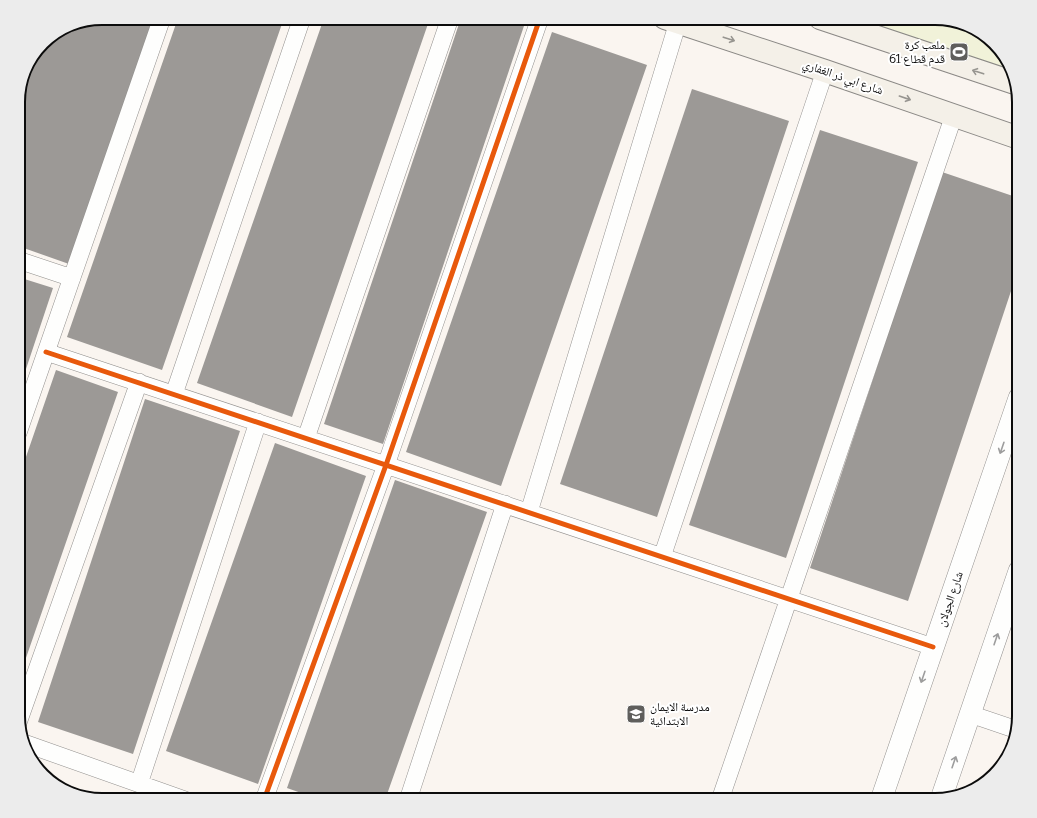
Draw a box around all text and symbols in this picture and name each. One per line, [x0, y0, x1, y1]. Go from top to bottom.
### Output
one-way arrow [722, 36, 735, 43]
place label: ملعب كرة قدم قطاع 61 [889, 38, 945, 67]
sports icon: ملعب كرة قدم قطاع 61 [948, 41, 970, 63]
street label: شارع ابي ذر الغفاري [800, 57, 885, 100]
one-way arrow [972, 67, 984, 75]
one-way arrow [899, 95, 911, 103]
one-way arrow [997, 442, 1005, 454]
street label: شارع الجولان [934, 569, 967, 629]
one-way arrow [992, 633, 1000, 645]
one-way arrow [919, 670, 926, 683]
place label: مدرسة الايمان الابتدائية [650, 700, 710, 728]
school or university icon: مدرسة الايمان الابتدائية [625, 703, 647, 725]
one-way arrow [950, 756, 958, 768]

